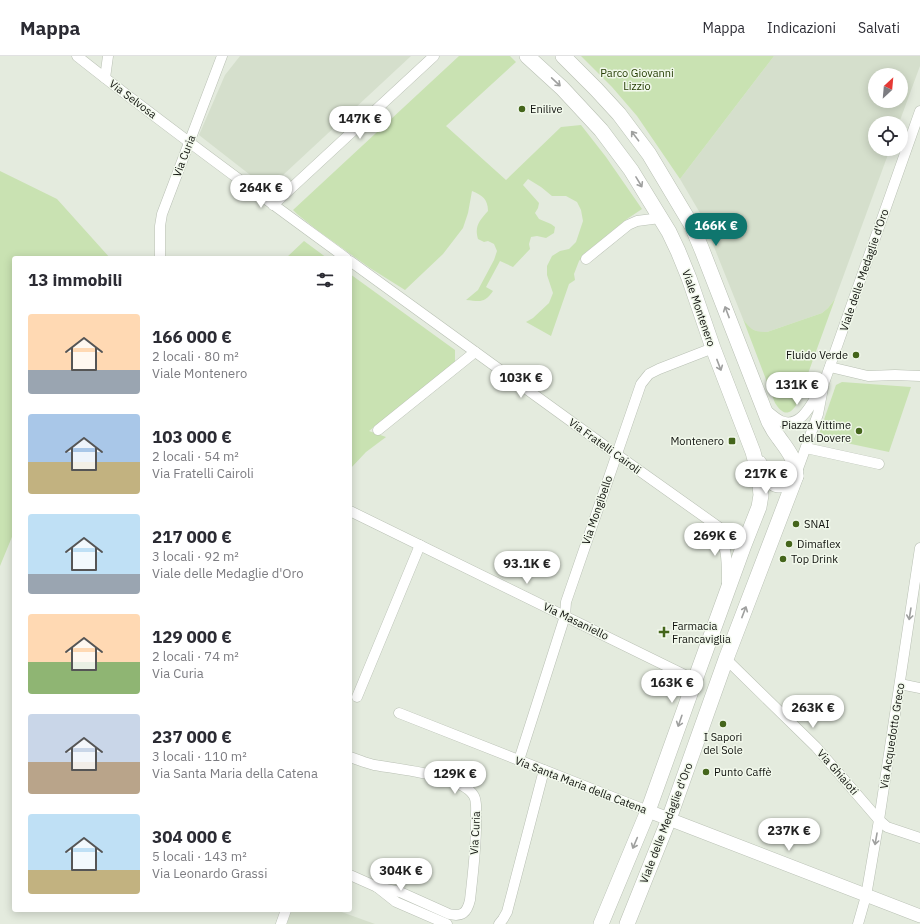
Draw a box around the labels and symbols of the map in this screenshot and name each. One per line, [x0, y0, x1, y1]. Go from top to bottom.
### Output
park label: Parco Giovanni Lizzio [600, 66, 674, 93]
north arrow [868, 68, 908, 108]
street label: Via Selvosa [106, 77, 160, 121]
one-way arrow [551, 78, 561, 87]
place label: Enilive [530, 102, 563, 116]
marker: Enilive [517, 104, 527, 114]
pin: 147K € [327, 106, 393, 140]
one-way arrow [631, 130, 639, 141]
street label: Via Curia [170, 133, 198, 179]
pin: 264K € [228, 175, 294, 209]
one-way arrow [635, 176, 643, 188]
street label: Viale delle Medaglie d'Oro [837, 207, 891, 333]
pin: 166K € [683, 213, 749, 247]
street label: Viale Montenero [679, 268, 719, 348]
one-way arrow [722, 307, 730, 319]
place label: Fluido Verde [786, 348, 848, 362]
marker: Fluido Verde [851, 350, 861, 360]
one-way arrow [716, 358, 724, 370]
pin: 103K € [488, 365, 554, 399]
pin: 131K € [764, 372, 830, 406]
street label: Via Fratelli Cairoli [566, 415, 644, 477]
place label: Piazza Vittime del Dovere [782, 418, 851, 445]
marker: Piazza Vittime del Dovere [854, 426, 864, 436]
place label: Montenero [670, 434, 724, 448]
marker: Montenero [727, 436, 737, 446]
pin: 217K € [733, 461, 799, 495]
street label: Via Mongibello [579, 474, 615, 546]
place label: SNAI [804, 517, 830, 531]
marker: SNAI [791, 519, 801, 529]
pin: 269K € [682, 523, 748, 557]
place label: Dimaflex [797, 537, 841, 551]
marker: Dimaflex [784, 539, 794, 549]
pin: 93.1K € [490, 551, 564, 585]
place label: Top Drink [791, 552, 838, 566]
marker: Top Drink [778, 554, 788, 564]
street label: Via Masaniello [541, 599, 611, 643]
one-way arrow [740, 607, 748, 619]
one-way arrow [906, 607, 914, 620]
place label: Farmacia Francaviglia [672, 619, 731, 646]
marker: Farmacia Francaviglia [659, 627, 669, 637]
pin: 163K € [639, 670, 705, 704]
street label: Via Acquedotto Greco [877, 682, 907, 790]
pin: 263K € [780, 695, 846, 729]
one-way arrow [676, 714, 684, 726]
marker: I Sapori del Sole [718, 719, 728, 729]
place label: I Sapori del Sole [703, 730, 743, 757]
street label: Via Ghiaioti [814, 746, 862, 798]
street label: Via Santa Maria della Catena [513, 753, 649, 817]
pin: 129K € [422, 761, 488, 795]
street label: Viale delle Medaglie d'Oro [636, 761, 696, 885]
place label: Punto Caffè [714, 765, 772, 779]
marker: Punto Caffè [701, 767, 711, 777]
street label: Via Curia [467, 811, 483, 855]
pin: 237K € [756, 818, 822, 852]
one-way arrow [871, 832, 879, 845]
one-way arrow [631, 836, 638, 848]
pin: 304K € [368, 858, 434, 892]

